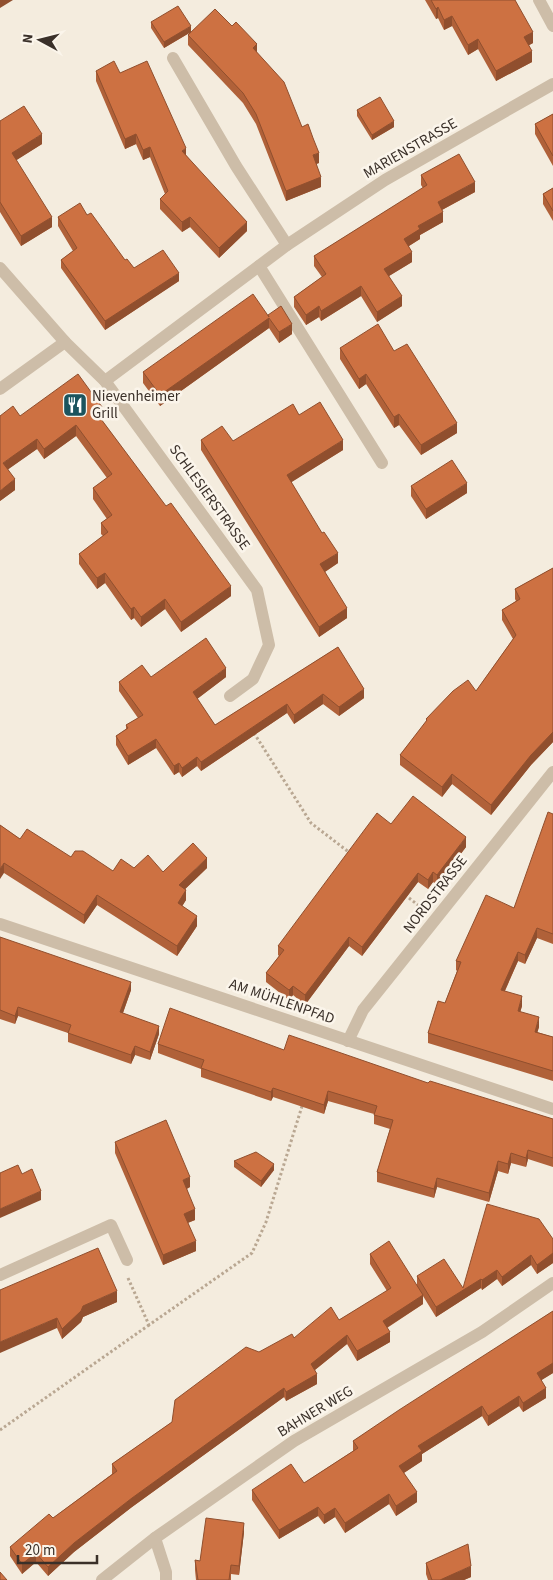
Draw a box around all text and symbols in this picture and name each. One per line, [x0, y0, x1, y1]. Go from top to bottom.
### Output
north arrow [15, 15, 65, 65]
text: N [18, 33, 39, 44]
street label: MARIENSTRASSE [359, 113, 461, 184]
place label: Nievenheimer Grill [92, 386, 181, 424]
restaurant icon: Nievenheimer Grill [62, 392, 88, 418]
street label: SCHLESIERSTRASSE [164, 440, 255, 554]
street label: NORDSTRASSE [398, 851, 473, 938]
street label: AM MÜHLENPFAD [226, 974, 337, 1029]
street label: BAHNER WEG [273, 1381, 357, 1442]
scale bar [18, 1532, 96, 1564]
text: 20 m [25, 1540, 55, 1561]

